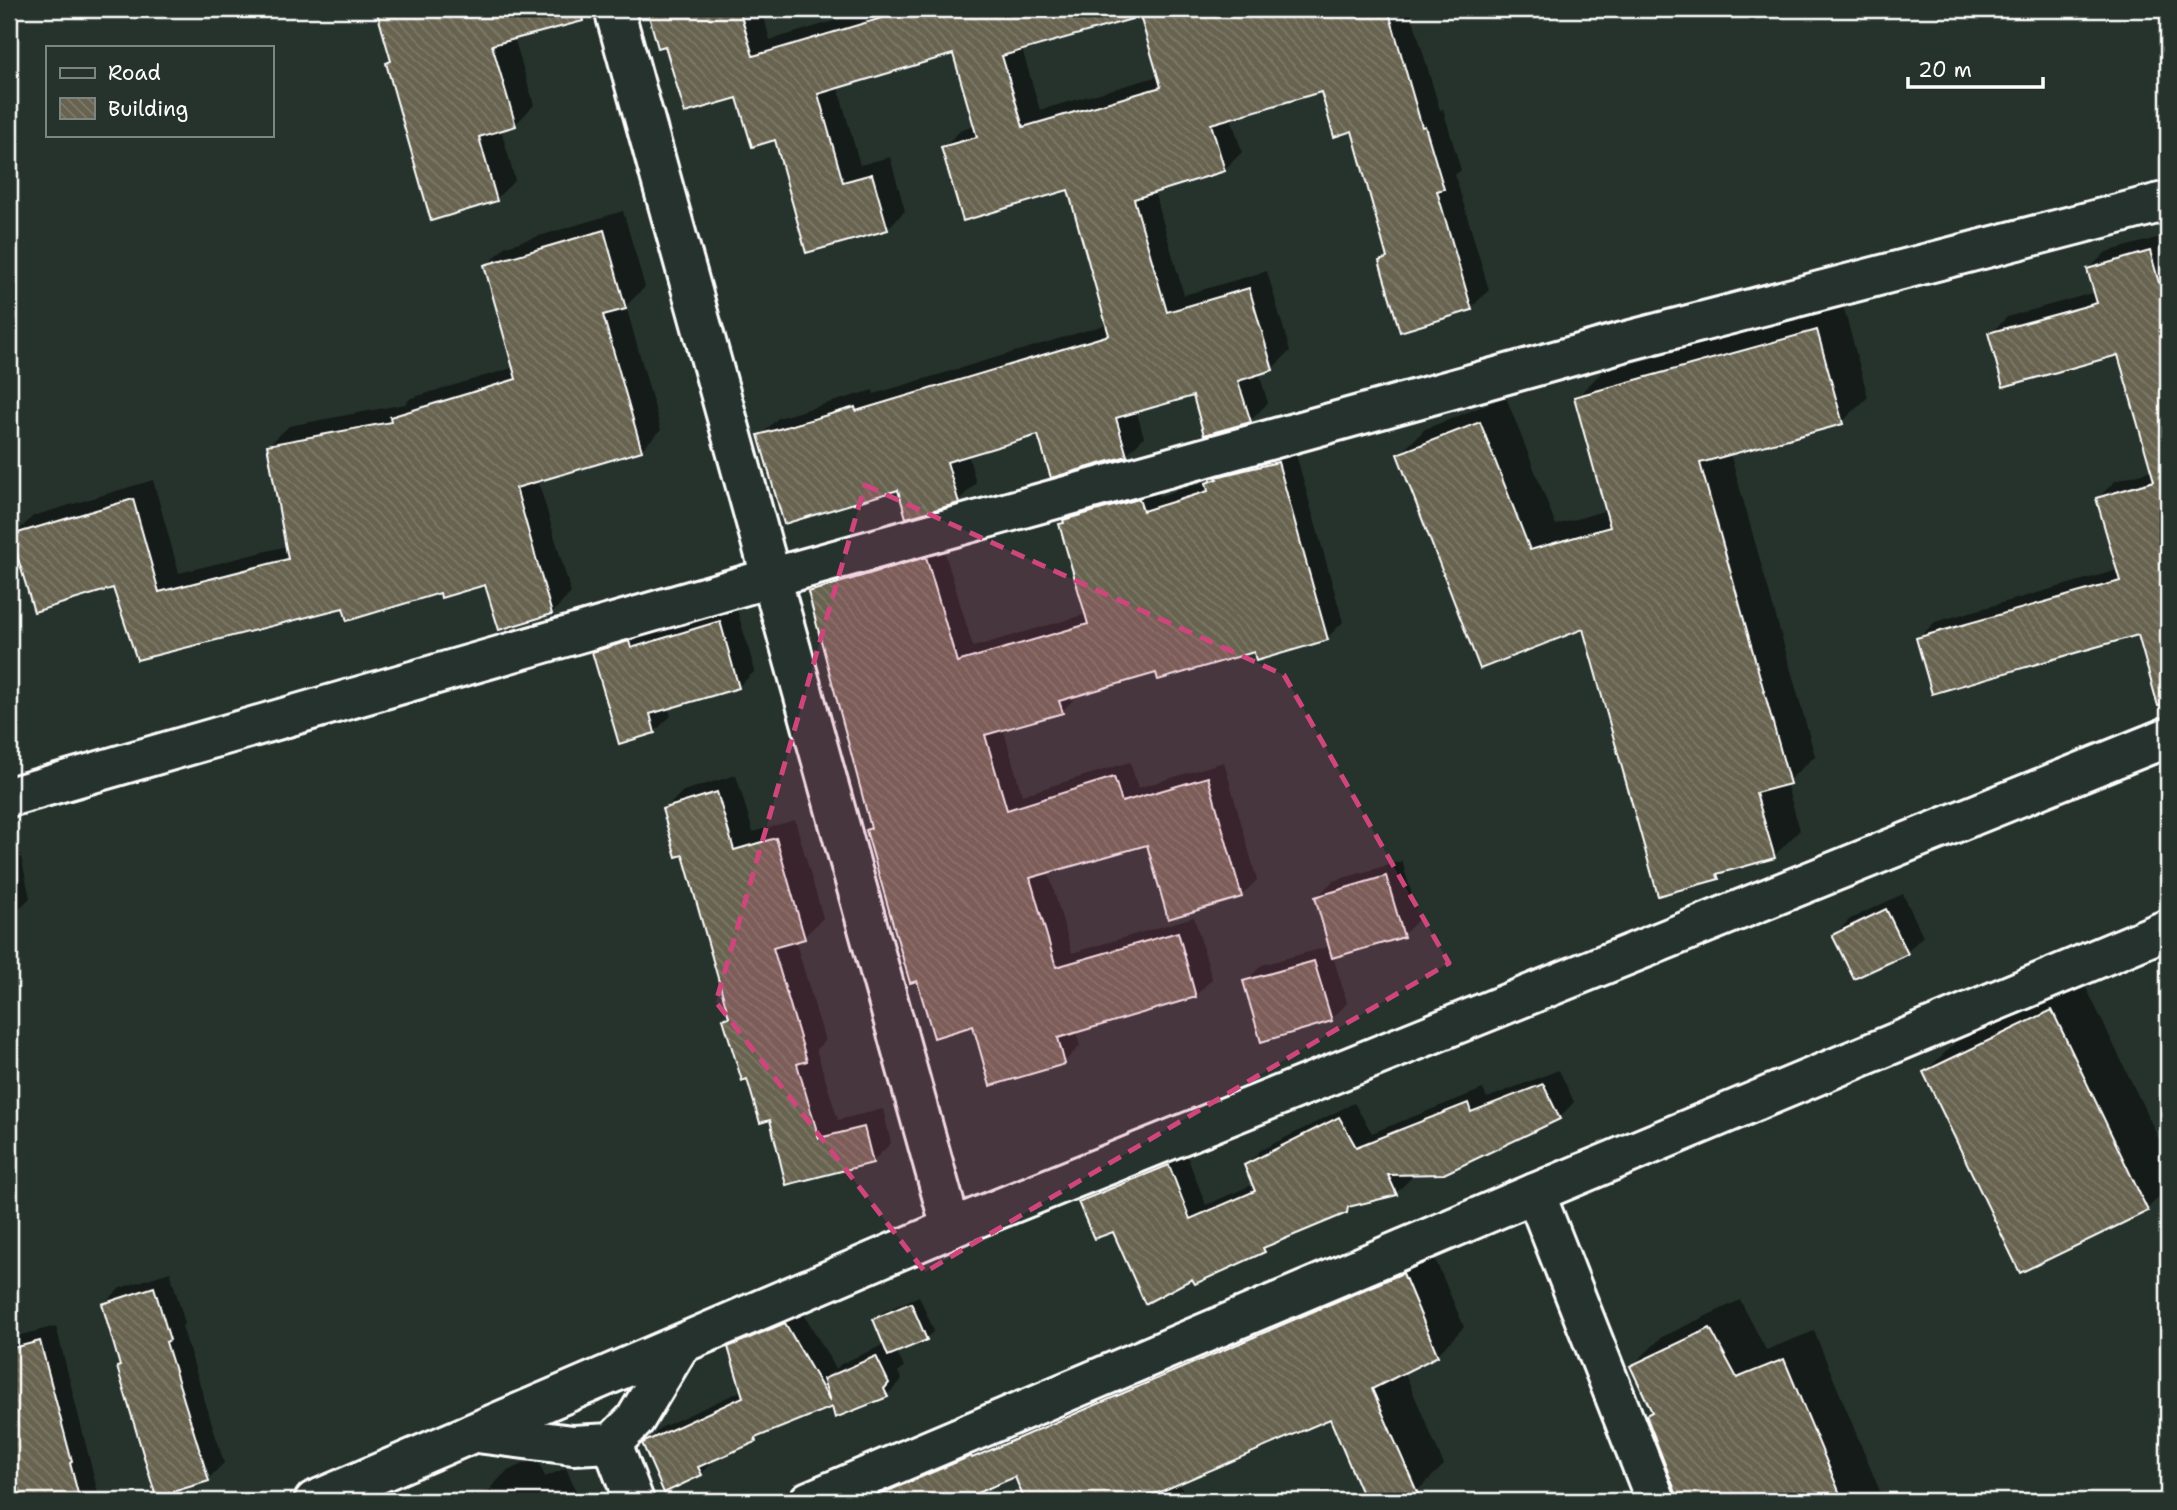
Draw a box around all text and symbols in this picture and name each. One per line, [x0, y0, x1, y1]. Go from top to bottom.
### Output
legend [46, 46, 273, 136]
scale bar [1908, 46, 2042, 90]
text: 20 m [1918, 56, 1972, 84]
text: Road [108, 59, 161, 87]
text: Building [108, 95, 188, 123]

